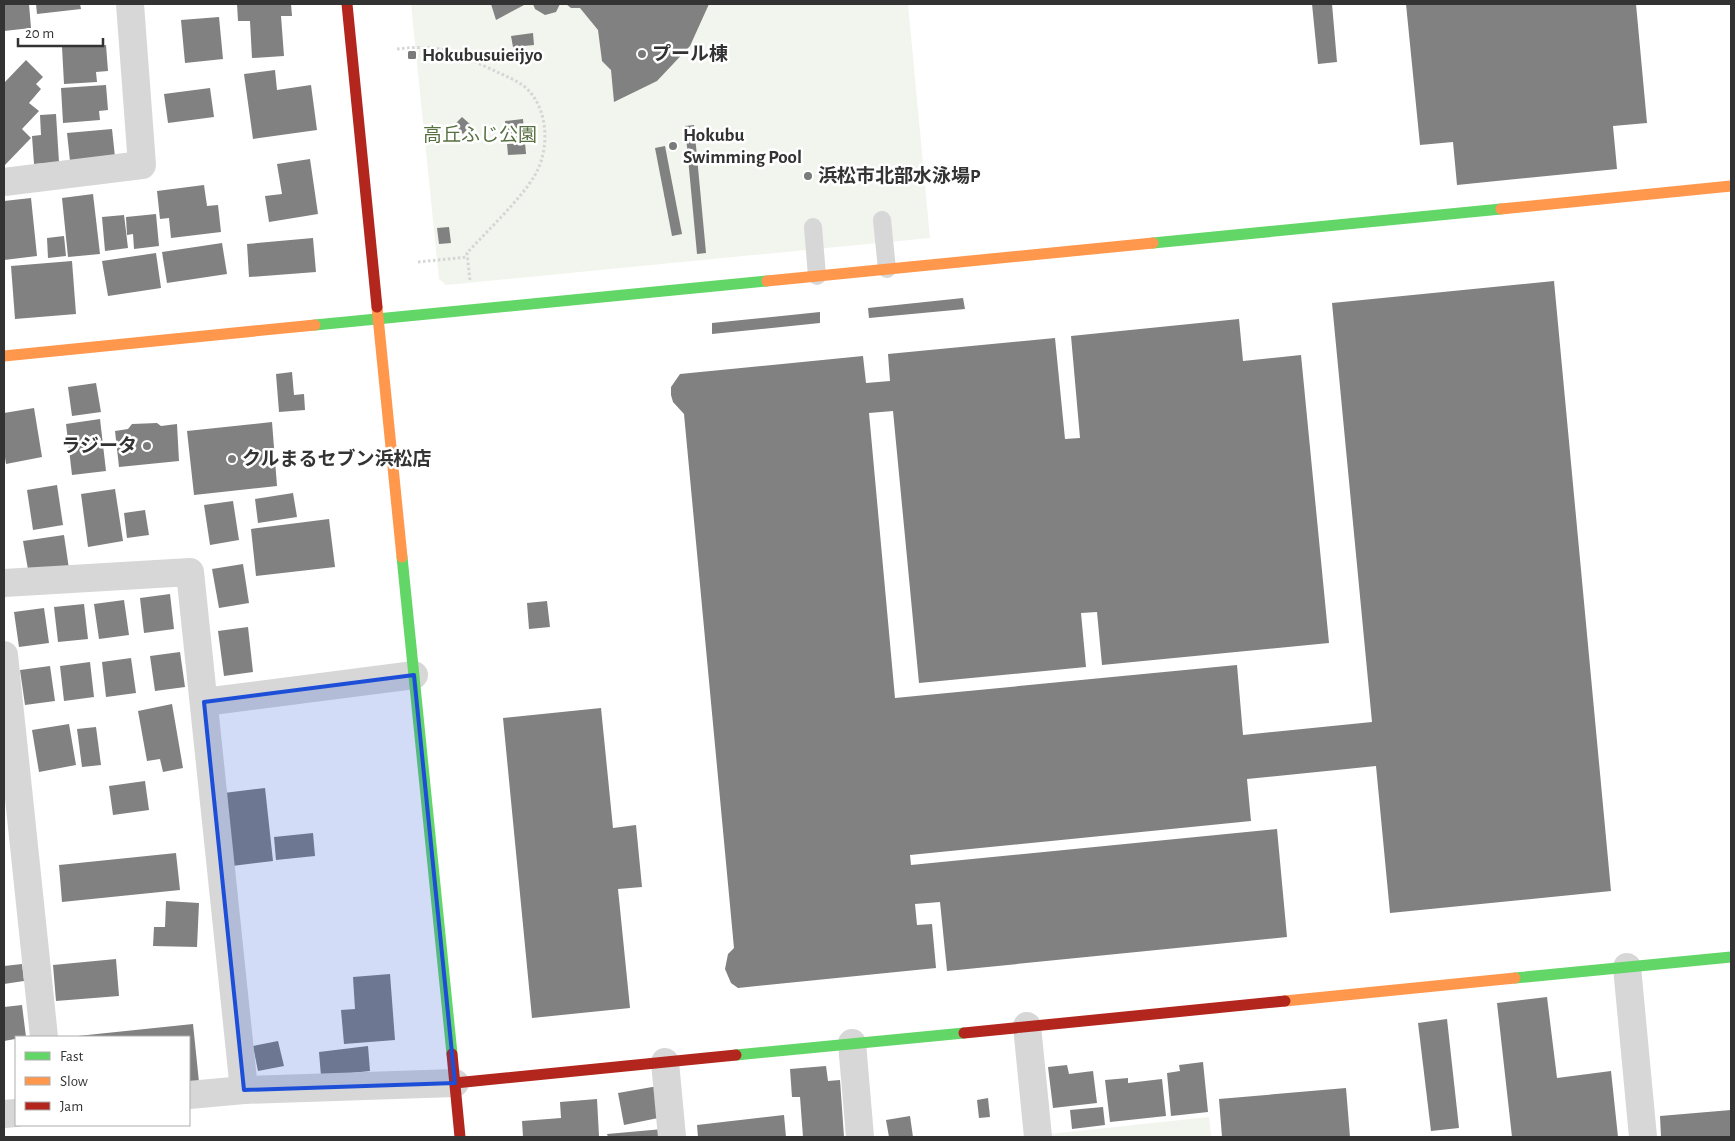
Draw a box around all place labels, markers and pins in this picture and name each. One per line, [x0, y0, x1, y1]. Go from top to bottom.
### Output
place label: プール棟 [652, 43, 728, 64]
place label: Hokubusuieijyo [422, 46, 543, 65]
marker: プール棟 [636, 48, 648, 60]
marker: Hokubusuieijyo [406, 49, 418, 61]
place label: Hokubu Swimming Pool [683, 126, 802, 167]
marker: Hokubu Swimming Pool [667, 140, 679, 152]
place label: 浜松市北部水泳場P [818, 165, 981, 186]
marker: 浜松市北部水泳場P [802, 170, 814, 182]
place label: ラジータ [61, 436, 137, 456]
marker: ラジータ [141, 440, 153, 452]
place label: クルまるセブン浜松店 [242, 448, 431, 469]
marker: クルまるセブン浜松店 [226, 453, 238, 465]

